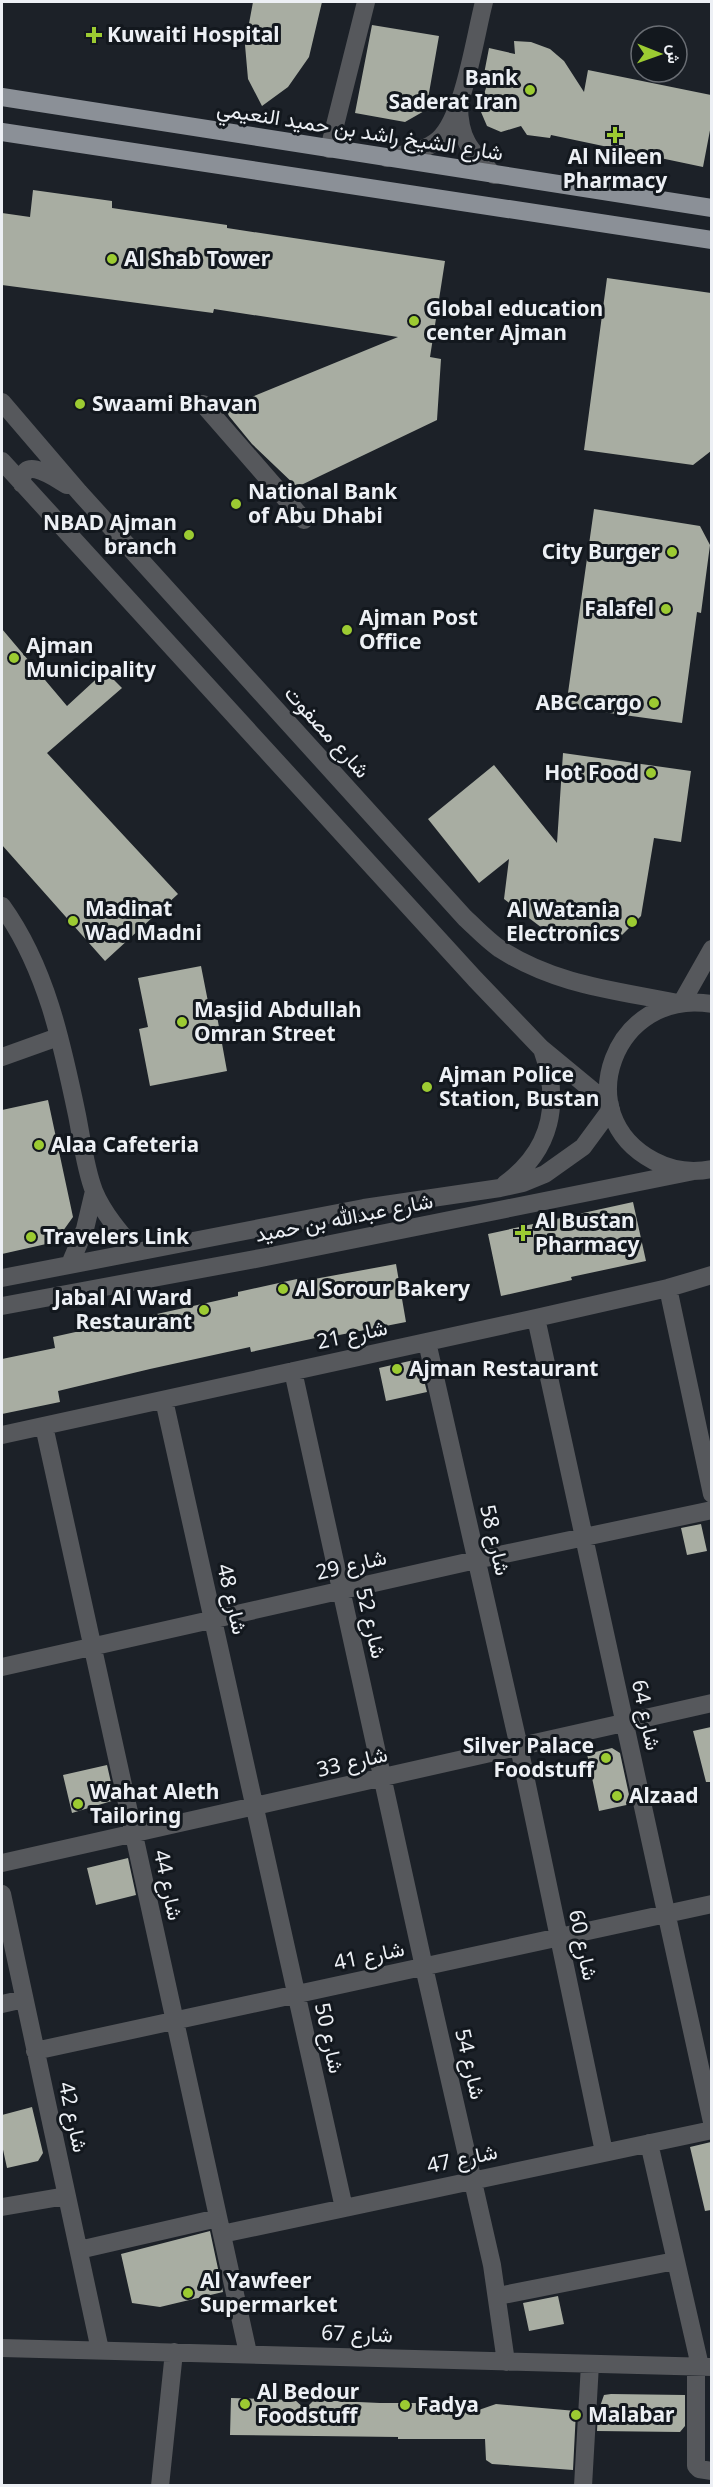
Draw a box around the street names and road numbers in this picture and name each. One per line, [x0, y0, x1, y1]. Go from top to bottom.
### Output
street label: شارع الشيخ راشد بن حميد النعيمي [214, 94, 505, 170]
street label: شارع مصفوت [278, 679, 377, 784]
street label: شارع عبدالله بن حميد [252, 1186, 435, 1249]
street label: شارع 21 [314, 1313, 390, 1356]
street label: شارع 58 [473, 1502, 518, 1578]
street label: شارع 29 [313, 1542, 389, 1587]
street label: شارع 48 [210, 1561, 255, 1637]
street label: شارع 52 [349, 1585, 394, 1661]
street label: شارع 64 [625, 1677, 668, 1753]
street label: شارع 33 [314, 1739, 390, 1784]
street label: شارع 44 [147, 1847, 190, 1923]
street label: شارع 60 [562, 1907, 605, 1983]
street label: شارع 41 [331, 1934, 407, 1977]
street label: شارع 50 [308, 2000, 351, 2076]
street label: شارع 54 [448, 2026, 493, 2102]
street label: شارع 42 [52, 2079, 95, 2155]
street label: شارع 47 [424, 2137, 500, 2180]
street label: شارع 67 [321, 2318, 393, 2349]

